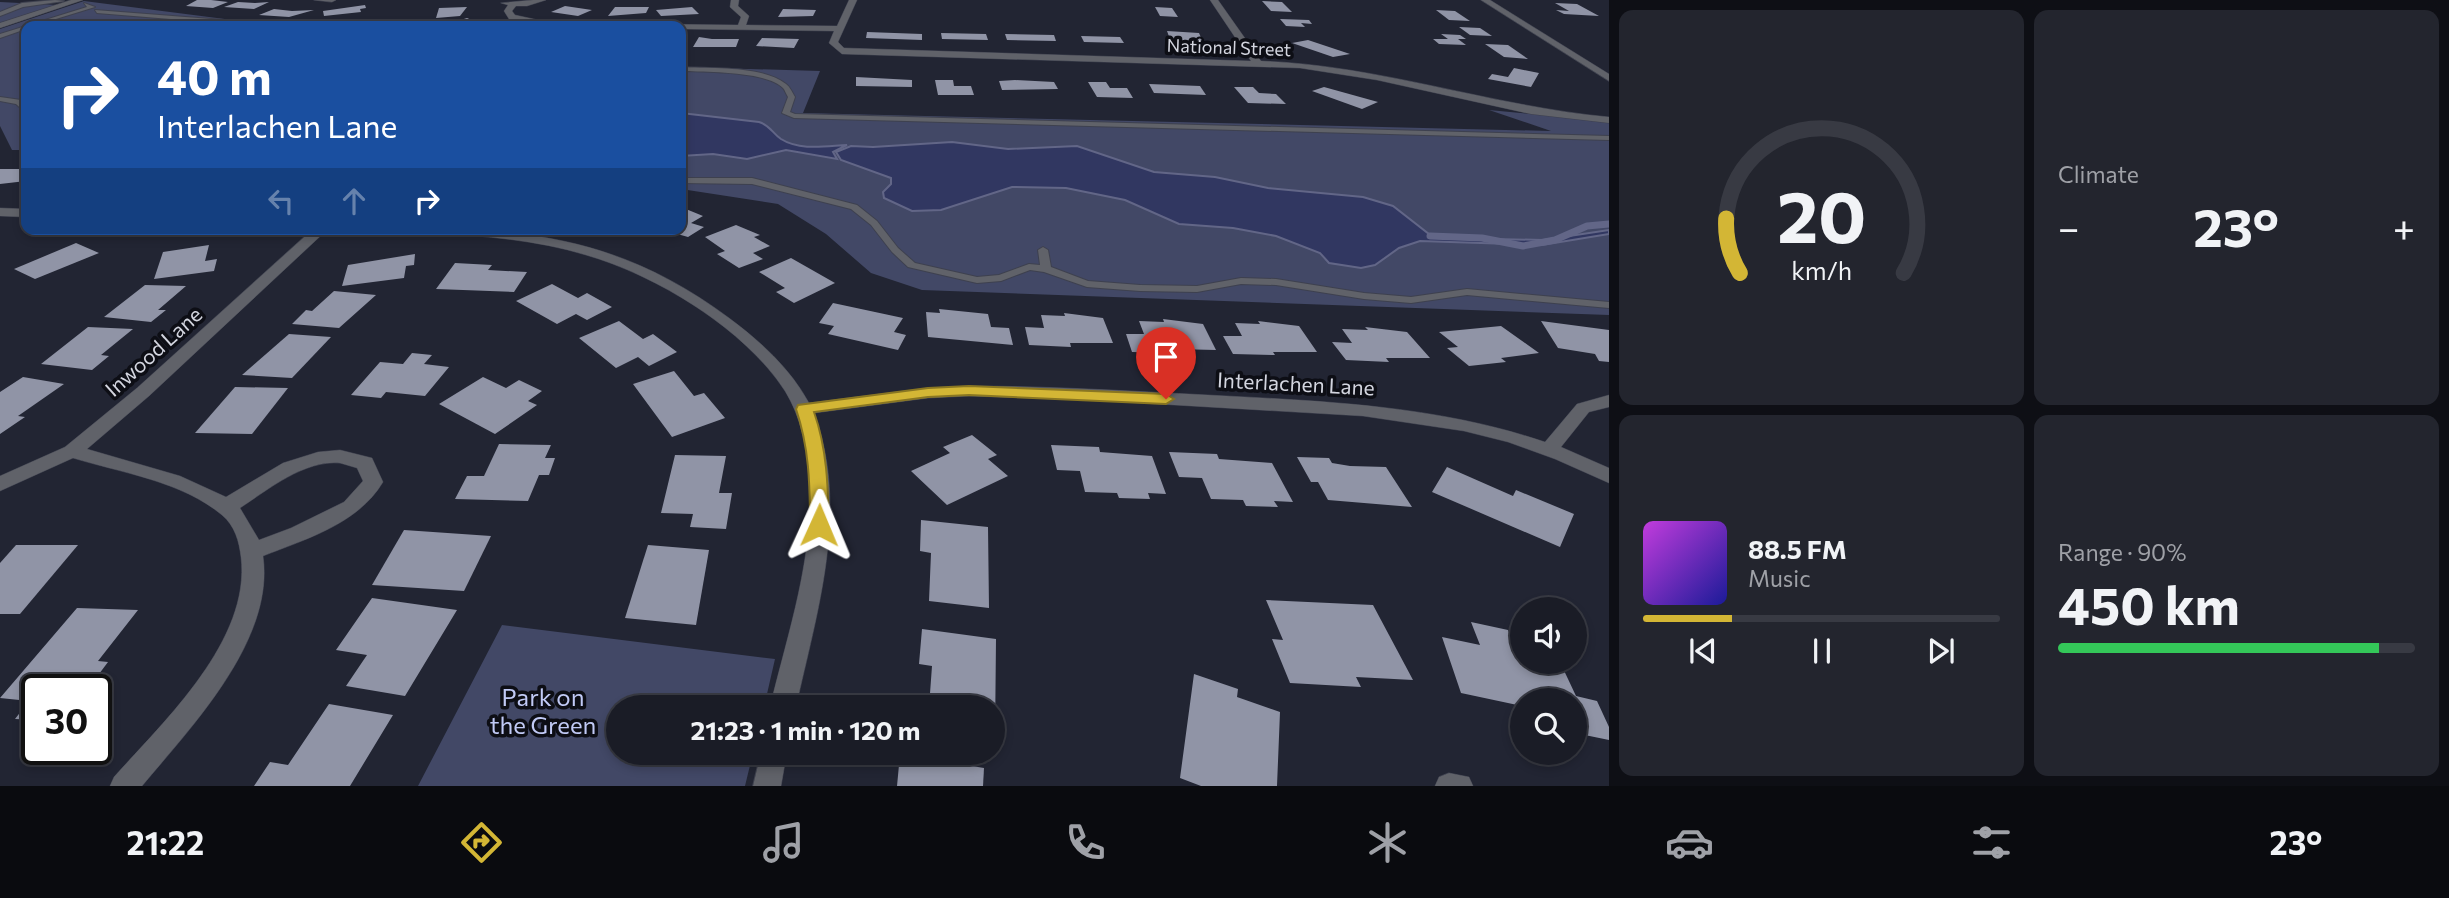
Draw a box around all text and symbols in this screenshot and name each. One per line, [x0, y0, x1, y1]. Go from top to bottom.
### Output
street label: National Street [1166, 34, 1292, 60]
text: 40 m [157, 45, 272, 105]
icon: right [42, 49, 133, 140]
text: Interlachen Lane [157, 105, 397, 145]
text: Climate [2058, 160, 2139, 188]
text: 20 [1777, 170, 1866, 259]
icon: left [262, 182, 300, 220]
icon: ahead [335, 182, 373, 220]
icon: right [408, 182, 446, 220]
text: 23° [2193, 194, 2279, 258]
text: − [2058, 203, 2080, 250]
text: + [2393, 203, 2415, 250]
text: km/h [1791, 255, 1852, 285]
street label: Inwood Lane [100, 301, 206, 401]
pin [1136, 327, 1196, 399]
icon: arrive [1147, 338, 1185, 376]
street label: Interlachen Lane [1217, 366, 1375, 400]
position arrow [782, 488, 856, 562]
text: 88.5 FM [1748, 533, 1847, 564]
text: Range · 90% [2058, 538, 2186, 566]
text: Music [1748, 564, 1811, 592]
text: 450 km [2058, 572, 2240, 636]
map controls [1510, 597, 1587, 765]
button: sound [1510, 597, 1587, 674]
icon: previous [1684, 632, 1722, 670]
icon: pause [1803, 632, 1841, 670]
icon: next [1922, 632, 1960, 670]
speed limit sign: 30 [21, 674, 112, 765]
park label: Park on the Green [490, 682, 596, 739]
button: search [1510, 688, 1587, 765]
text: 21:23 · 1 min · 120 m [690, 714, 921, 745]
icon: directions [457, 818, 506, 867]
icon: music [759, 818, 808, 867]
icon: phone [1061, 818, 1110, 867]
icon: climate [1363, 818, 1412, 867]
icon: car [1665, 818, 1714, 867]
icon: filters [1967, 818, 2016, 867]
text: 21:22 [127, 822, 204, 862]
text: 23° [2270, 822, 2322, 862]

